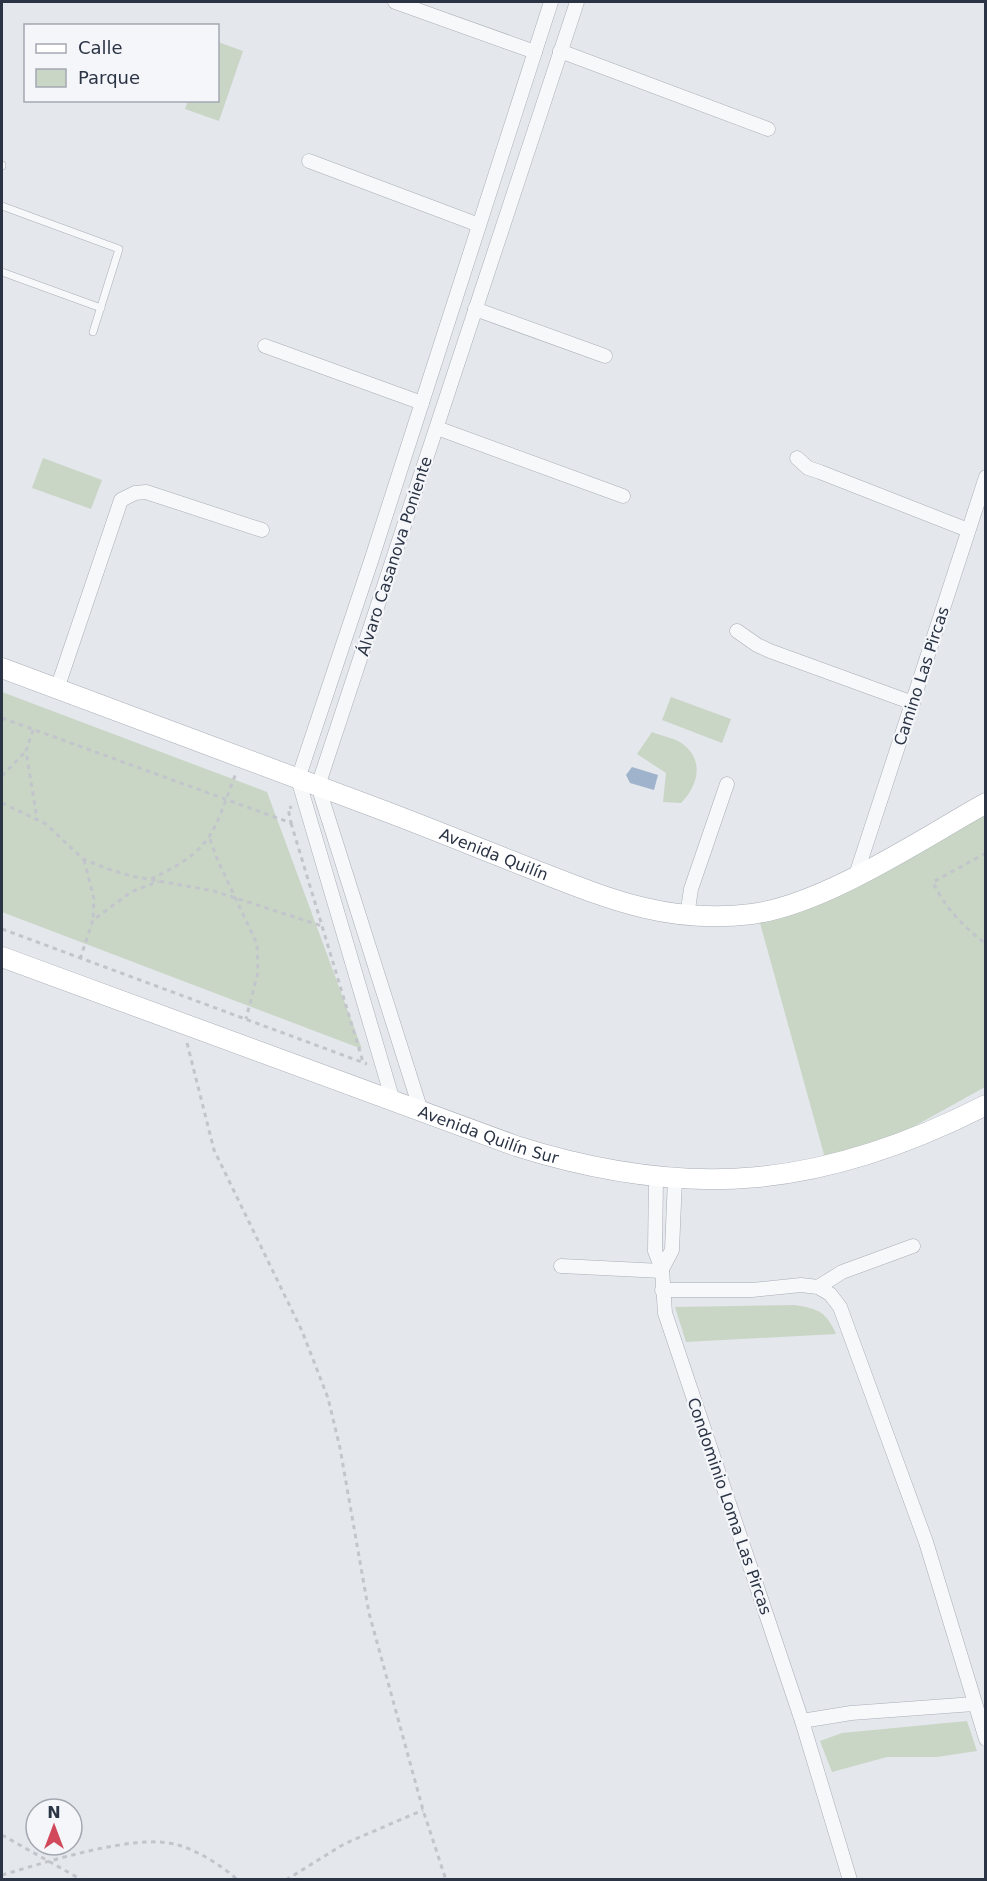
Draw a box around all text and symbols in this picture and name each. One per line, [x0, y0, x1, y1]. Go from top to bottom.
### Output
legend [24, 24, 219, 102]
text: Calle [78, 37, 123, 58]
text: Parque [78, 67, 140, 88]
street label: Álvaro Casanova Poniente [353, 454, 436, 658]
street label: Camino Las Pircas [890, 604, 953, 748]
street label: Avenida Quilín [437, 824, 551, 884]
street label: Avenida Quilín Sur [416, 1102, 561, 1168]
street label: Condominio Loma Las Pircas [683, 1395, 776, 1617]
north arrow [24, 1797, 84, 1857]
text: N [47, 1803, 61, 1822]

